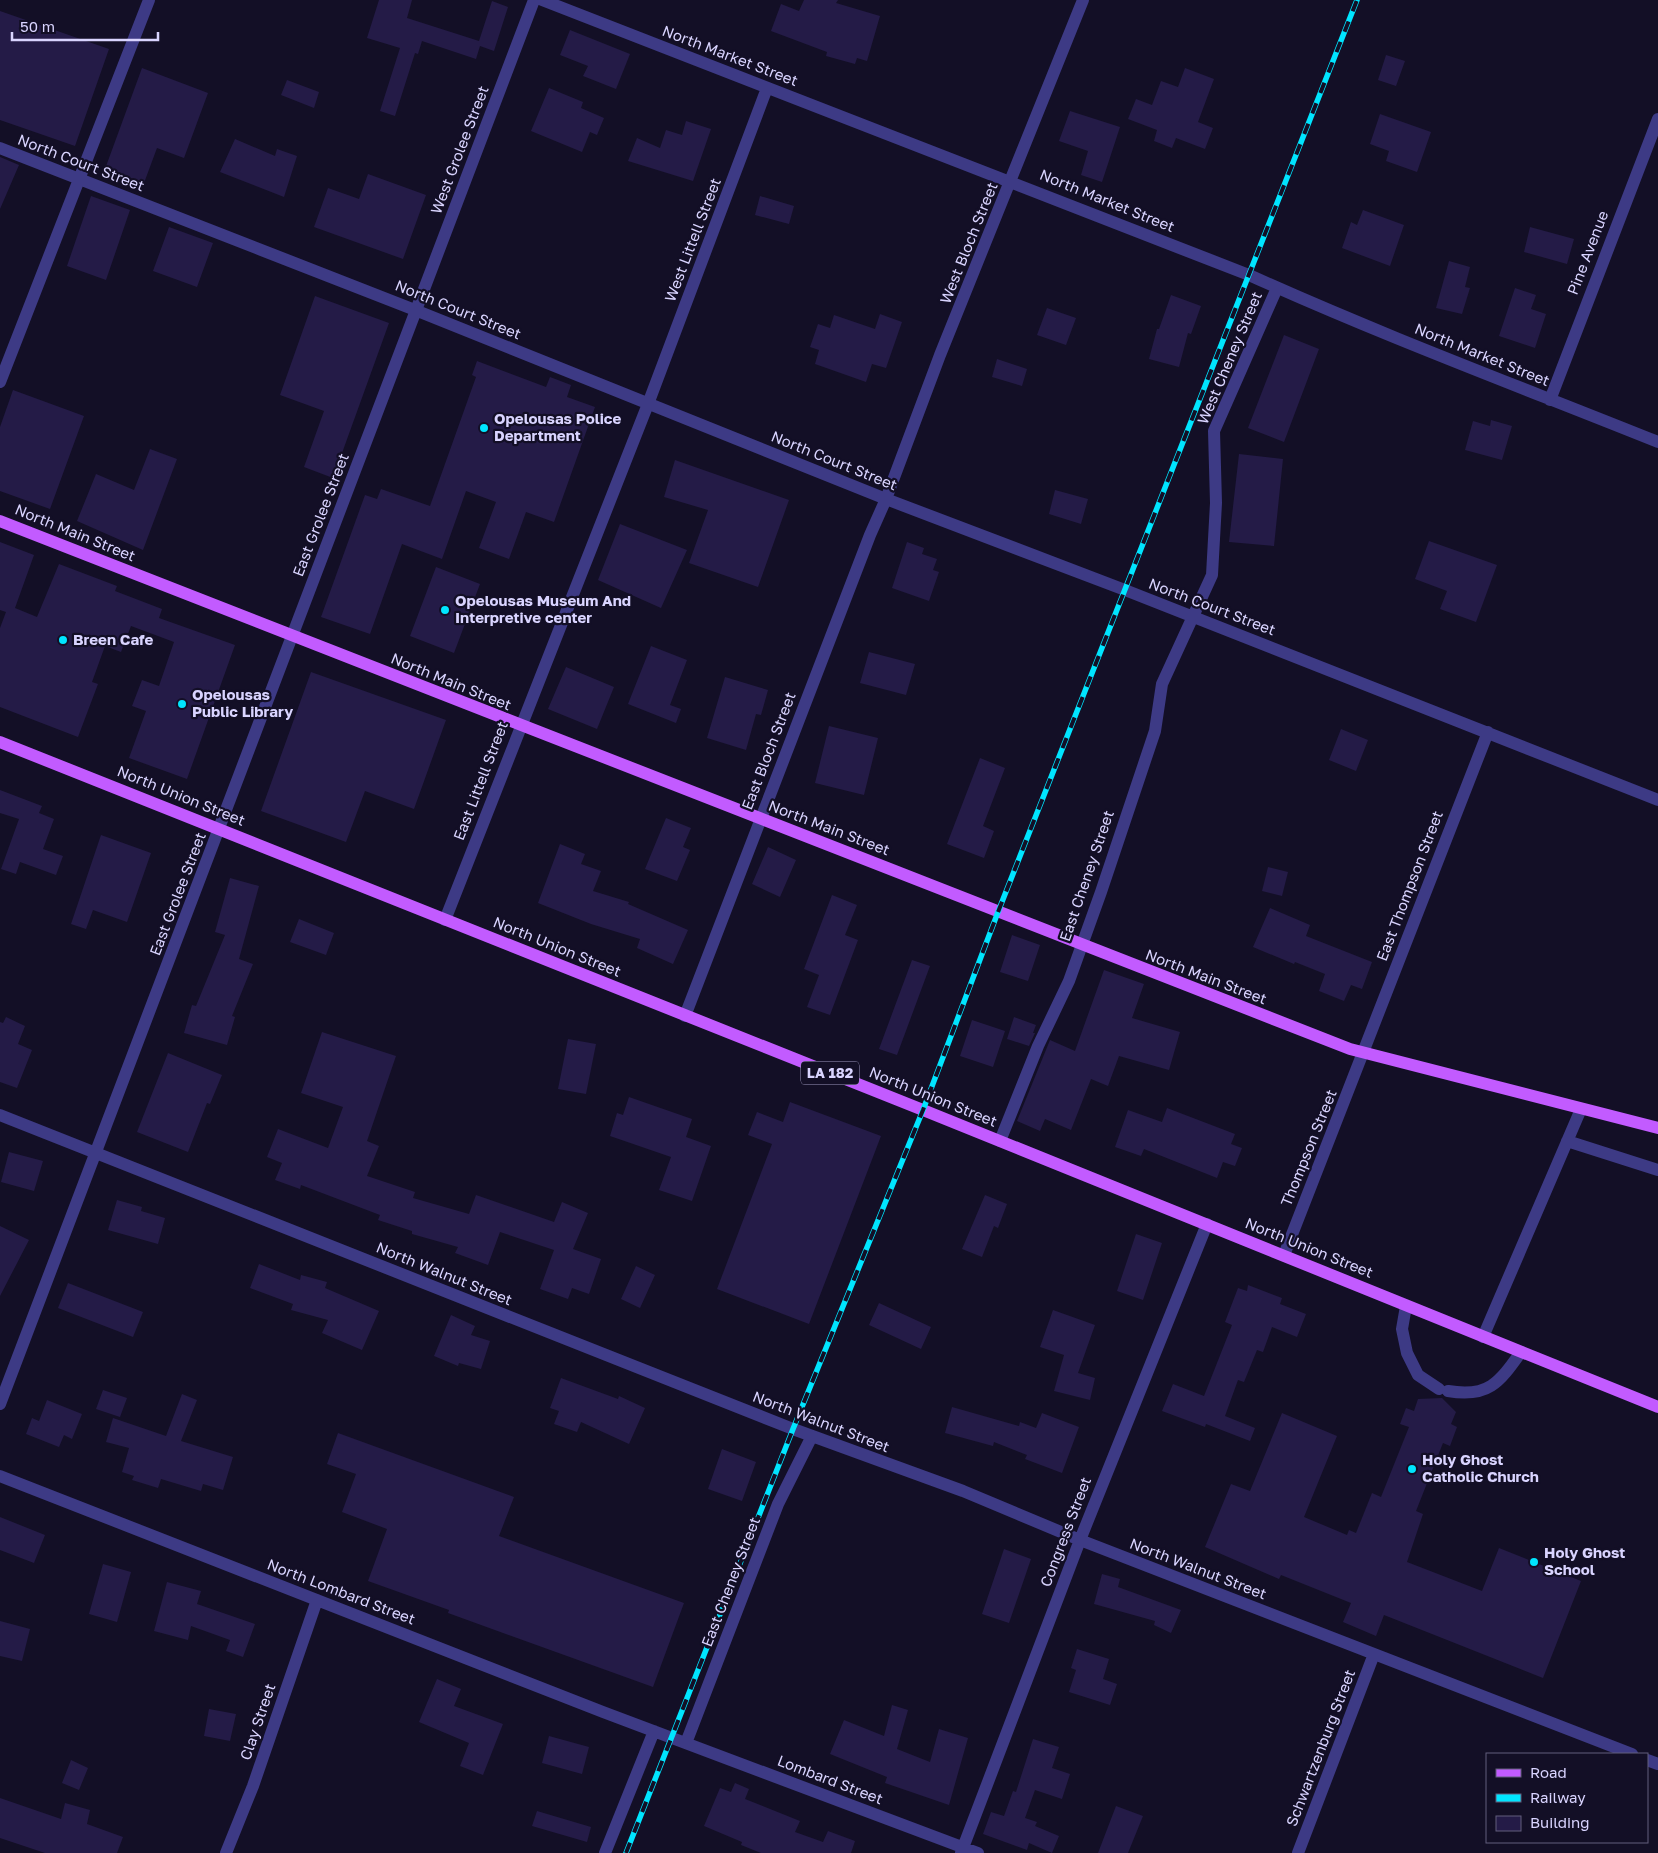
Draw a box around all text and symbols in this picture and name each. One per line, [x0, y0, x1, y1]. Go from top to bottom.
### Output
scale bar [12, 10, 159, 42]
text: 50 m [20, 17, 55, 35]
street label: North Market Street [660, 21, 801, 89]
street label: West Grolee Street [426, 83, 492, 216]
street label: North Court Street [16, 130, 147, 194]
street label: North Market Street [1037, 165, 1177, 235]
street label: West Littell Street [660, 175, 724, 304]
street label: West Bloch Street [935, 179, 1001, 306]
street label: Pine Avenue [1563, 208, 1611, 297]
street label: North Court Street [393, 276, 524, 343]
street label: West Cheney Street [1193, 288, 1265, 427]
street label: North Market Street [1412, 319, 1552, 389]
place label: Opelousas Police Department [494, 409, 621, 444]
marker: Opelousas Police Department [478, 422, 490, 434]
street label: North Court Street [769, 427, 900, 494]
street label: East Grolee Street [288, 450, 352, 579]
street label: North Main Street [13, 500, 138, 564]
street label: North Court Street [1147, 574, 1278, 638]
place label: Opelousas Museum And Interpretive center [455, 591, 631, 626]
marker: Opelousas Museum And Interpretive center [439, 604, 451, 616]
place label: Breen Cafe [73, 630, 153, 648]
marker: Breen Cafe [57, 634, 69, 646]
street label: North Main Street [389, 649, 514, 713]
place label: Opelousas Public Library [192, 685, 293, 720]
street label: East Bloch Street [737, 689, 799, 812]
marker: Opelousas Public Library [176, 698, 188, 710]
street label: East Littell Street [449, 719, 511, 843]
street label: North Union Street [115, 761, 248, 829]
street label: North Main Street [766, 796, 892, 858]
street label: East Cheney Street [1055, 808, 1117, 944]
street label: East Thompson Street [1372, 808, 1446, 963]
street label: East Grolee Street [145, 829, 209, 958]
street label: North Union Street [491, 912, 624, 980]
street label: North Main Street [1143, 945, 1269, 1007]
road number: LA 182 [801, 1062, 859, 1084]
street label: North Union Street [867, 1062, 1000, 1130]
street label: Thompson Street [1276, 1087, 1340, 1209]
street label: North Union Street [1243, 1213, 1376, 1281]
street label: North Walnut Street [374, 1238, 515, 1309]
street label: North Walnut Street [750, 1387, 892, 1455]
place label: Holy Ghost Catholic Church [1422, 1450, 1539, 1485]
marker: Holy Ghost Catholic Church [1406, 1463, 1418, 1475]
street label: Congress Street [1036, 1474, 1094, 1589]
street label: East Cheney Street [697, 1514, 763, 1649]
street label: North Walnut Street [1127, 1534, 1269, 1602]
place label: Holy Ghost School [1544, 1543, 1625, 1578]
street label: North Lombard Street [265, 1555, 418, 1628]
marker: Holy Ghost School [1528, 1556, 1540, 1568]
street label: Schwartzenburg Street [1282, 1667, 1358, 1829]
street label: Clay Street [236, 1681, 279, 1762]
street label: Lombard Street [775, 1751, 886, 1807]
legend [1486, 1753, 1648, 1843]
text: Road [1530, 1763, 1567, 1781]
text: Railway [1530, 1788, 1586, 1806]
text: Building [1530, 1813, 1590, 1831]

